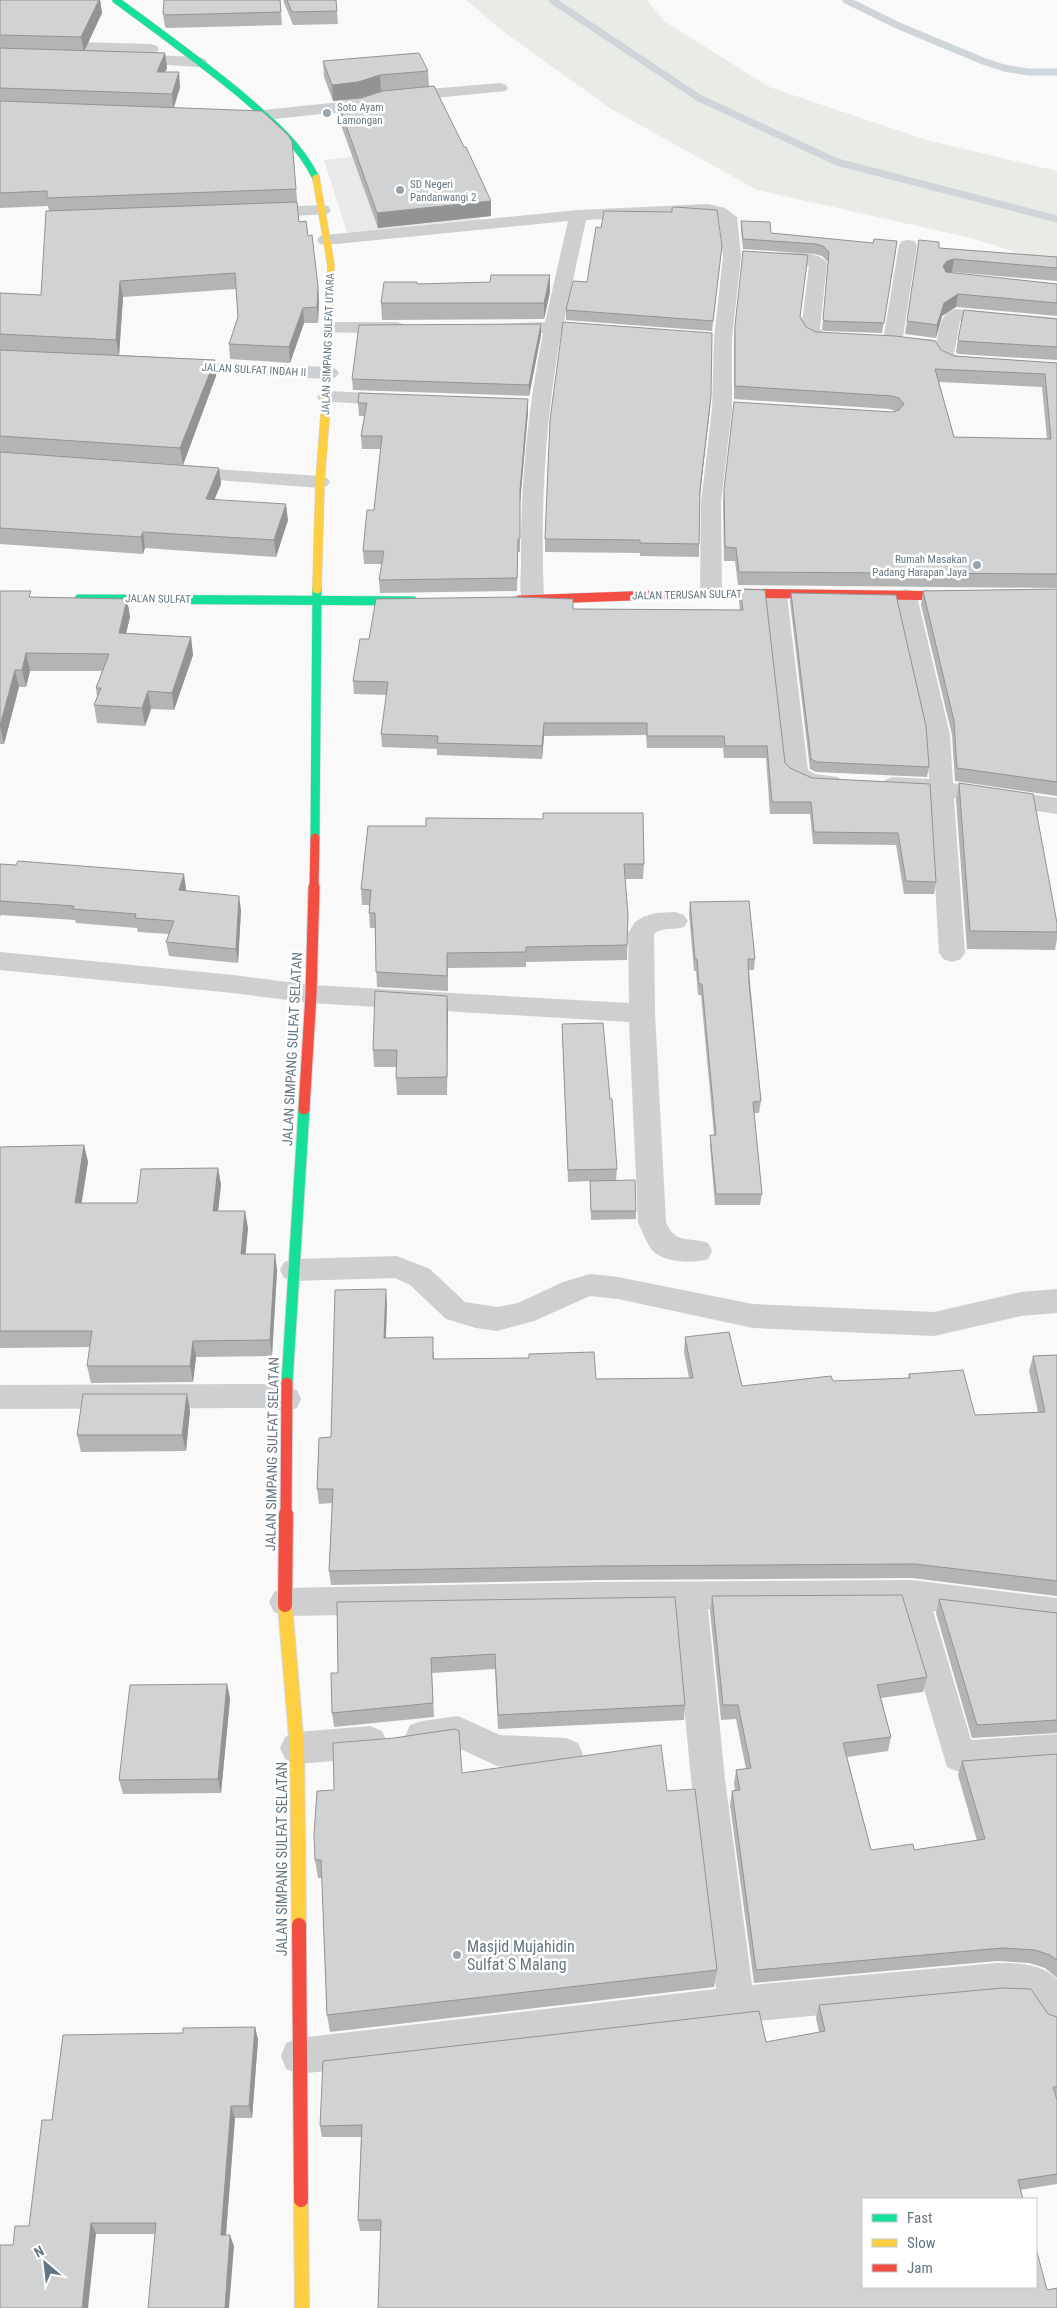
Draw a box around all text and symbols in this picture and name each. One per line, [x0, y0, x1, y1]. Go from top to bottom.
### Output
place label: Soto Ayam Lamongan [337, 101, 384, 127]
marker: Soto Ayam Lamongan [321, 107, 333, 119]
place label: SD Negeri Pandanwangi 2 [410, 178, 476, 204]
marker: SD Negeri Pandanwangi 2 [394, 184, 406, 196]
street label: JALAN SIMPANG SULFAT UTARA [319, 272, 337, 415]
street label: JALAN SULFAT INDAH II [201, 361, 307, 379]
place label: Rumah Masakan Padang Harapan Jaya [872, 553, 967, 579]
marker: Rumah Masakan Padang Harapan Jaya [971, 559, 983, 571]
street label: JALAN TERUSAN SULFAT [632, 588, 742, 602]
street label: JALAN SULFAT [125, 592, 191, 606]
street label: JALAN SIMPANG SULFAT SELATAN [279, 952, 305, 1146]
street label: JALAN SIMPANG SULFAT SELATAN [262, 1357, 282, 1551]
street label: JALAN SIMPANG SULFAT SELATAN [274, 1762, 290, 1956]
place label: Masjid Mujahidin Sulfat S Malang [467, 1937, 575, 1974]
marker: Masjid Mujahidin Sulfat S Malang [451, 1949, 463, 1961]
legend [862, 2198, 1037, 2288]
text: Fast [907, 2209, 932, 2227]
text: Slow [907, 2234, 936, 2252]
north arrow [20, 2238, 70, 2288]
text: N [31, 2242, 46, 2261]
text: Jam [907, 2259, 933, 2277]

